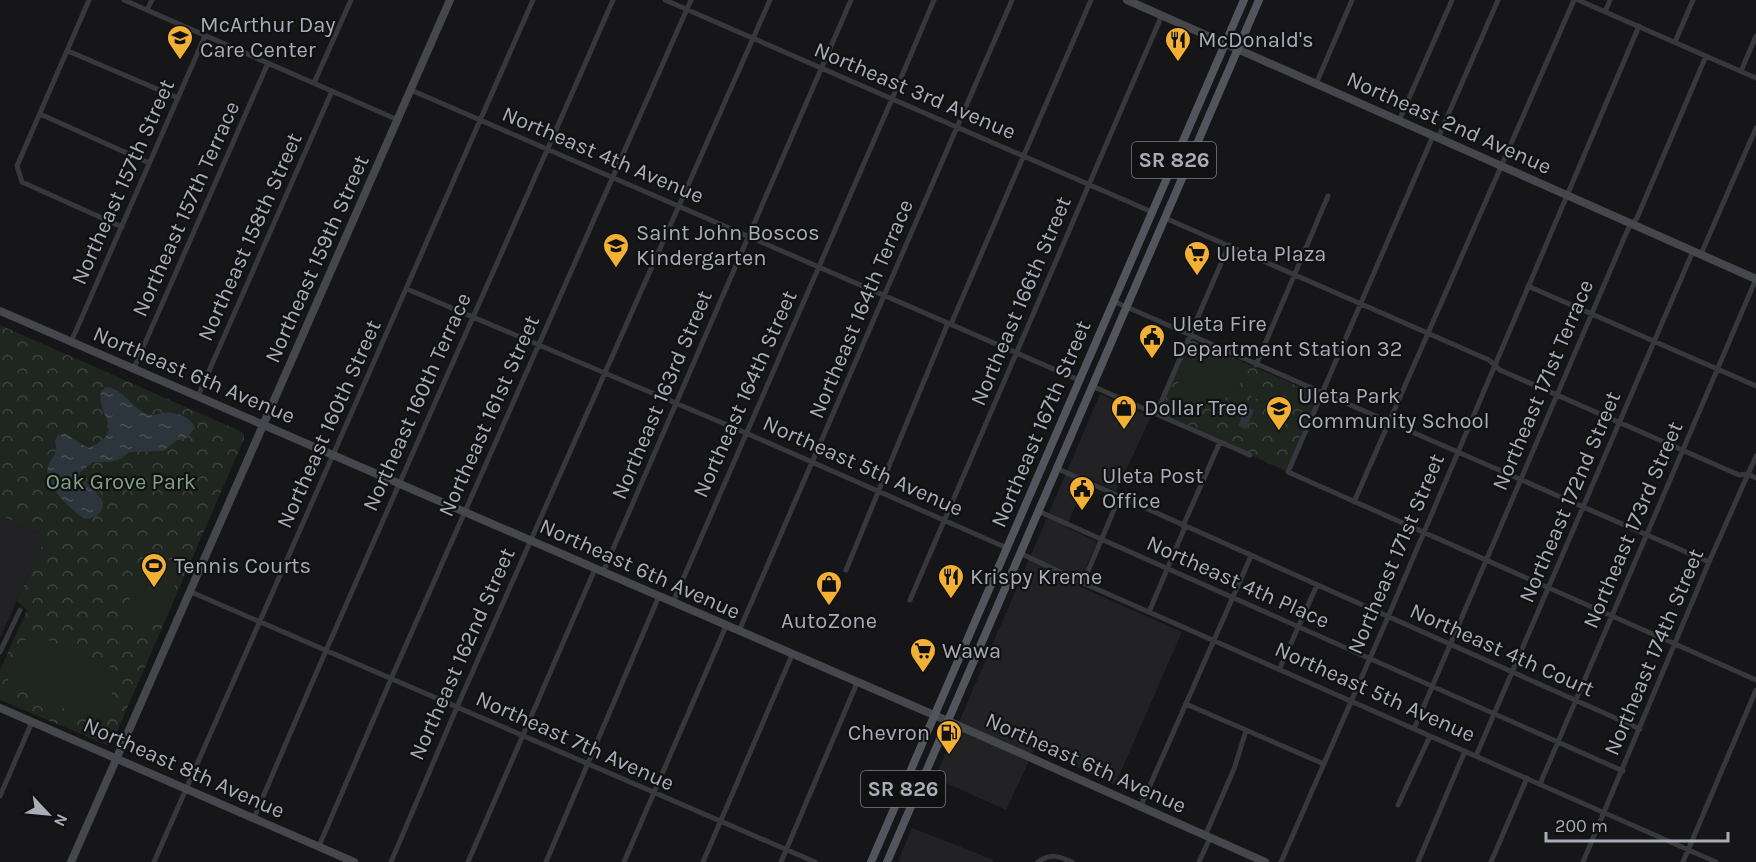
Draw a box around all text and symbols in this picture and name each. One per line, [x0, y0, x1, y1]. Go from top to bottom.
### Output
place label: McArthur Day Care Center [200, 12, 336, 63]
school or university icon: McArthur Day Care Center [165, 23, 195, 61]
restaurant icon: McDonald's [1163, 25, 1193, 63]
place label: McDonald's [1198, 27, 1314, 53]
street label: Northeast 3rd Avenue [810, 37, 1020, 145]
street label: Northeast 2nd Avenue [1342, 66, 1556, 180]
street label: Northeast 157th Street [66, 75, 180, 289]
street label: Northeast 157th Terrace [127, 97, 245, 321]
street label: Northeast 4th Avenue [498, 101, 708, 209]
street label: Northeast 158th Street [192, 129, 308, 345]
road number: SR 826 [1132, 142, 1216, 178]
street label: Northeast 159th Street [259, 151, 375, 367]
street label: Northeast 166th Street [965, 193, 1077, 409]
street label: Northeast 164th Terrace [803, 196, 919, 422]
place label: Saint John Boscos Kindergarten [636, 220, 820, 271]
school or university icon: Saint John Boscos Kindergarten [601, 231, 631, 269]
supermarket icon: Uleta Plaza [1182, 239, 1212, 277]
place label: Uleta Plaza [1216, 241, 1326, 267]
street label: Northeast 171st Terrace [1487, 276, 1599, 494]
street label: Northeast 164th Street [687, 286, 803, 502]
street label: Northeast 163rd Street [606, 287, 718, 503]
street label: Northeast 160th Terrace [357, 289, 477, 515]
street label: Northeast 161st Street [433, 311, 545, 521]
place label: Uleta Fire Department Station 32 [1172, 311, 1402, 362]
street label: Northeast 160th Street [271, 316, 387, 532]
street label: Northeast 167th Street [986, 317, 1096, 531]
street label: Northeast 6th Avenue [89, 321, 299, 429]
public building icon: Uleta Fire Department Station 32 [1137, 322, 1167, 360]
place label: Uleta Park Community School [1298, 383, 1490, 434]
street label: Northeast 172nd Street [1514, 387, 1626, 607]
shop icon: Dollar Tree [1109, 393, 1139, 431]
school or university icon: Uleta Park Community School [1264, 394, 1294, 432]
place label: Dollar Tree [1144, 395, 1248, 421]
street label: Northeast 5th Avenue [759, 410, 967, 522]
street label: Northeast 173rd Street [1578, 418, 1688, 632]
street label: Northeast 171st Street [1342, 450, 1450, 658]
place label: Uleta Post Office [1102, 463, 1203, 514]
park label: Oak Grove Park [46, 469, 196, 495]
public building icon: Uleta Post Office [1067, 474, 1097, 512]
street label: Northeast 6th Avenue [536, 513, 744, 625]
street label: Northeast 4th Place [1143, 530, 1333, 634]
street label: Northeast 162nd Street [403, 544, 521, 764]
street label: Northeast 174th Street [1599, 545, 1709, 759]
sports icon: Tennis Courts [139, 551, 169, 589]
place label: Tennis Courts [174, 553, 311, 579]
restaurant icon: Krispy Kreme [936, 562, 966, 600]
place label: Krispy Kreme [970, 564, 1102, 590]
shop icon: AutoZone [814, 569, 844, 607]
street label: Northeast 4th Court [1406, 598, 1598, 702]
place label: AutoZone [781, 608, 877, 634]
supermarket icon: Wawa [908, 636, 938, 674]
street label: Northeast 5th Avenue [1271, 636, 1479, 748]
place label: Wawa [942, 638, 1001, 664]
street label: Northeast 7th Avenue [472, 685, 678, 797]
street label: Northeast 6th Avenue [982, 707, 1190, 819]
street label: Northeast 8th Avenue [79, 712, 289, 824]
fuel station icon: Chevron [934, 718, 964, 756]
place label: Chevron [848, 720, 930, 746]
road number: SR 826 [861, 771, 945, 807]
north arrow [18, 784, 78, 844]
scale bar [1546, 805, 1728, 843]
text: N [50, 811, 72, 830]
text: 200 m [1555, 815, 1608, 837]

